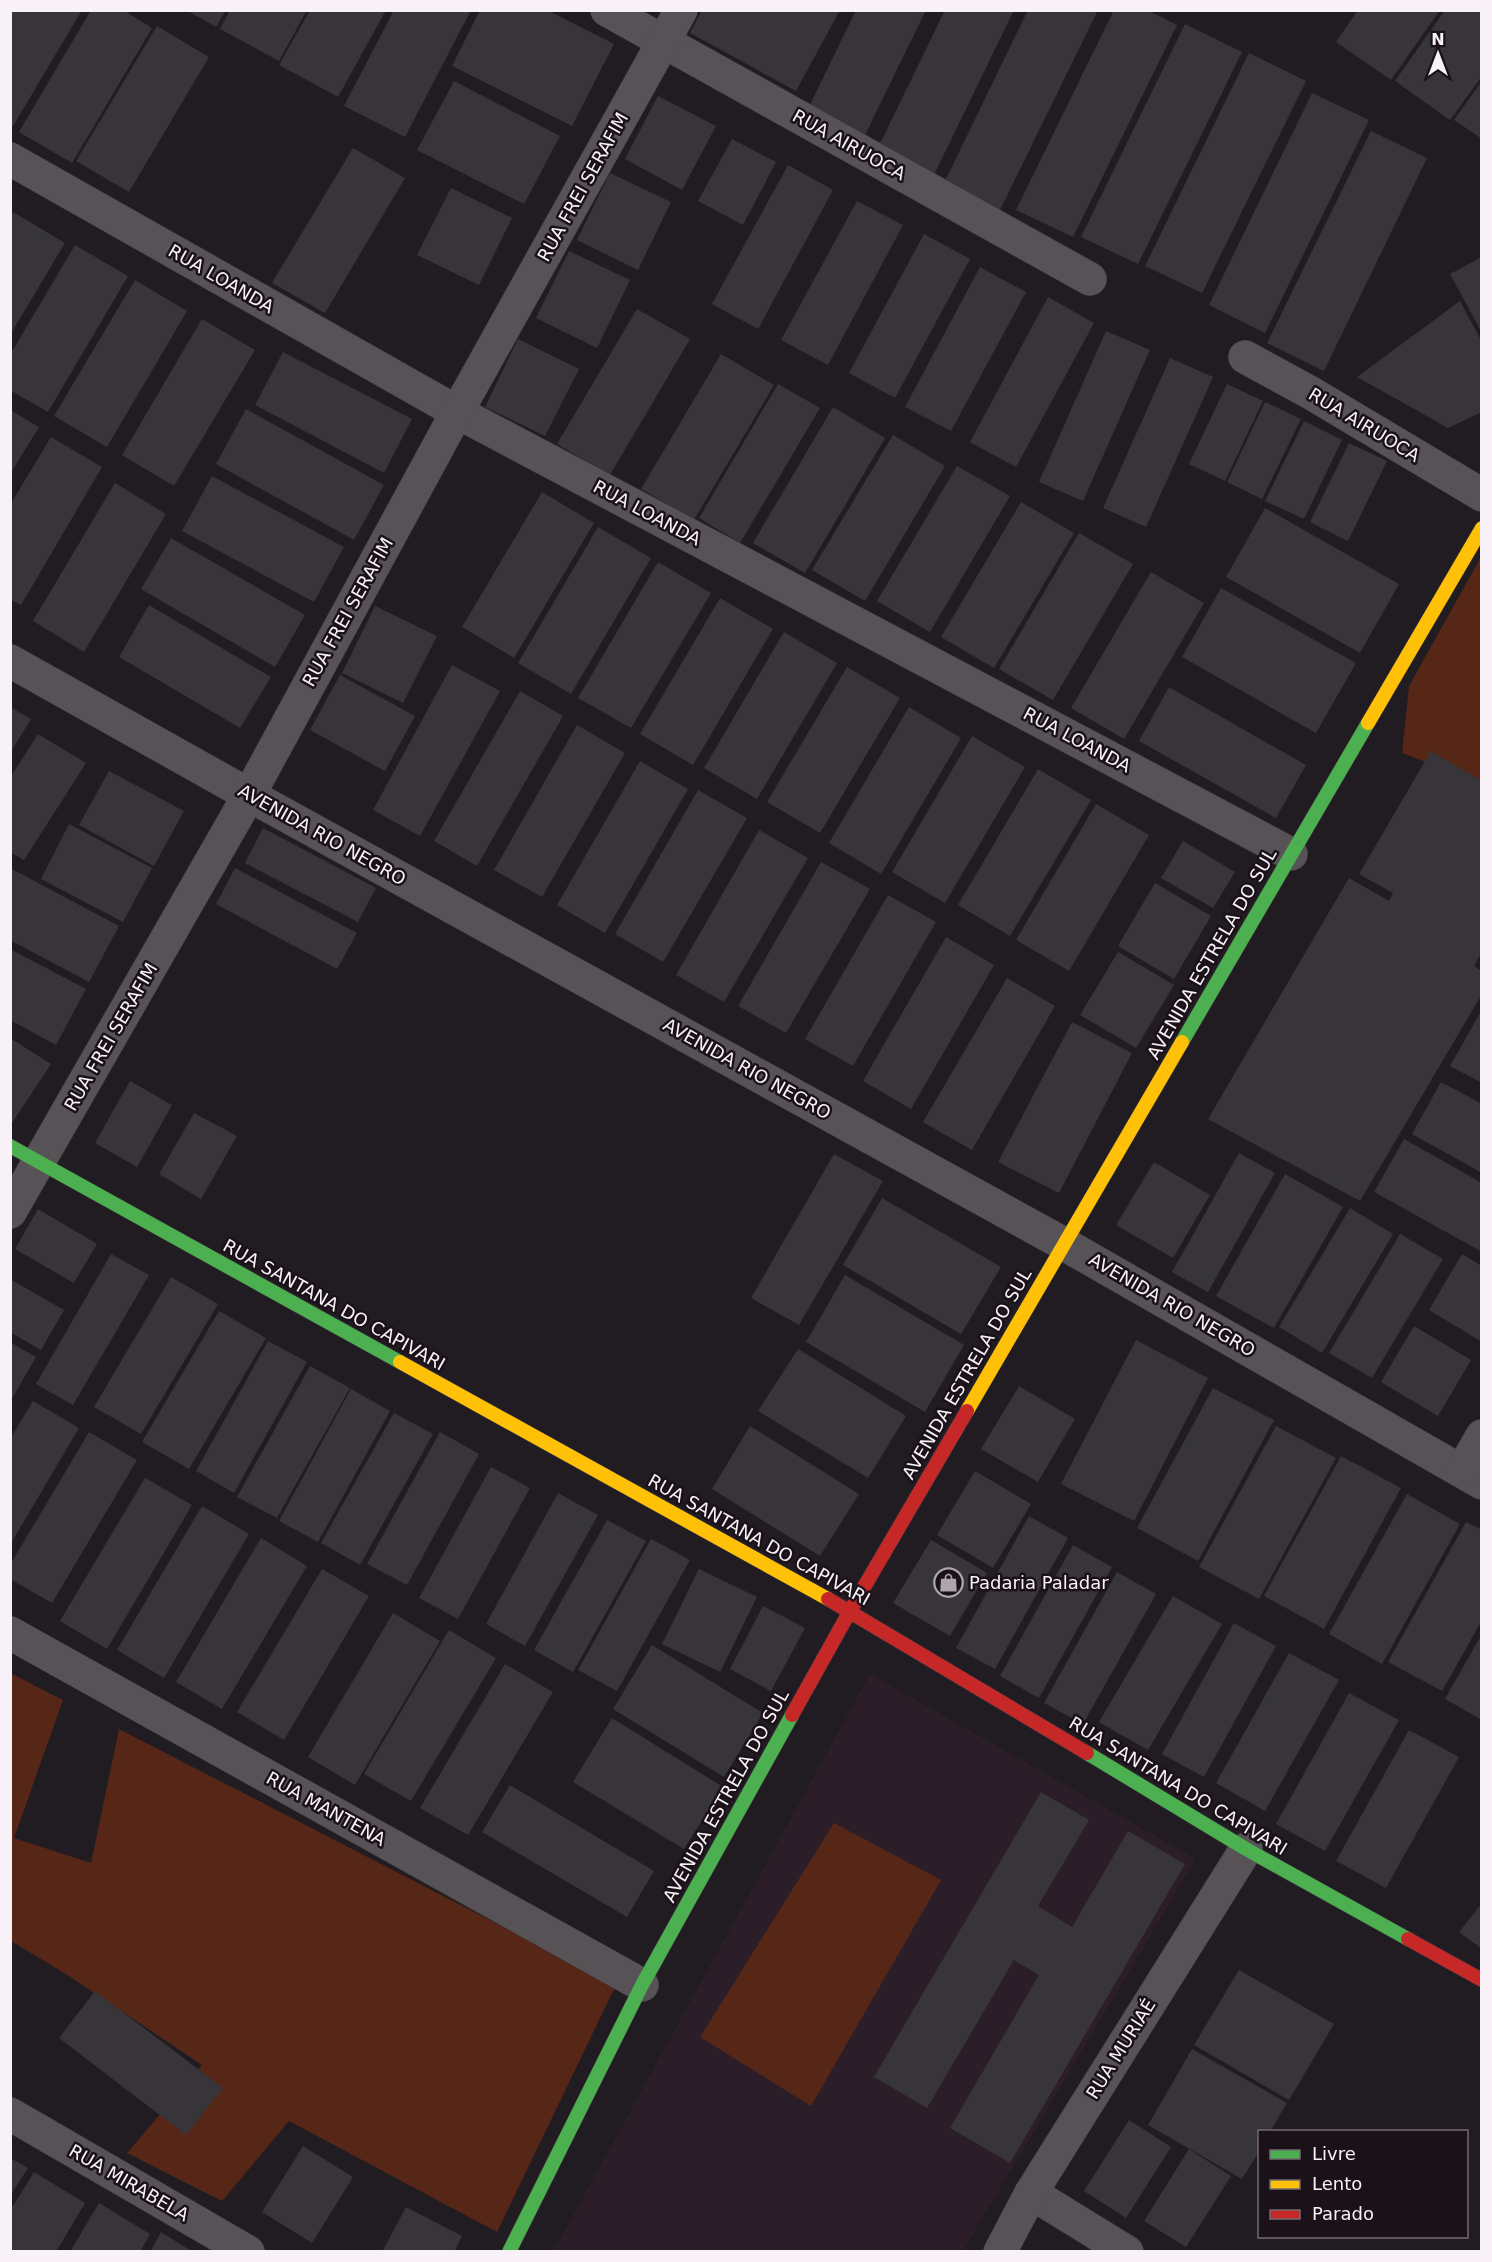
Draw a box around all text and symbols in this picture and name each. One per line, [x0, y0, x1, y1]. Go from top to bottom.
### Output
north arrow [1408, 24, 1468, 84]
text: N [1431, 30, 1445, 49]
street label: RUA AIRUOCA [789, 105, 910, 185]
street label: RUA FREI SERAFIM [533, 109, 632, 265]
street label: RUA LOANDA [165, 240, 278, 318]
street label: RUA AIRUOCA [1305, 383, 1424, 466]
street label: RUA LOANDA [590, 475, 705, 550]
street label: RUA FREI SERAFIM [298, 534, 397, 690]
street label: RUA LOANDA [1020, 702, 1135, 777]
street label: AVENIDA RIO NEGRO [235, 780, 410, 889]
street label: AVENIDA ESTRELA DO SUL [1143, 845, 1281, 1063]
street label: RUA FREI SERAFIM [60, 959, 161, 1114]
street label: AVENIDA RIO NEGRO [660, 1014, 835, 1123]
street label: RUA SANTANA DO CAPIVARI [219, 1235, 449, 1375]
street label: AVENIDA RIO NEGRO [1085, 1248, 1259, 1361]
street label: AVENIDA ESTRELA DO SUL [898, 1265, 1036, 1483]
street label: RUA SANTANA DO CAPIVARI [644, 1470, 874, 1610]
shop icon: Padaria Paladar [932, 1567, 964, 1599]
place label: Padaria Paladar [969, 1572, 1109, 1593]
street label: AVENIDA ESTRELA DO SUL [658, 1686, 793, 1906]
street label: RUA SANTANA DO CAPIVARI [1065, 1712, 1291, 1859]
street label: RUA MANTENA [263, 1767, 390, 1850]
street label: RUA MURIAÉ [1081, 1995, 1160, 2103]
legend [1258, 2130, 1468, 2238]
street label: RUA MIRABELA [65, 2140, 194, 2226]
text: Livre [1312, 2143, 1356, 2164]
text: Lento [1312, 2173, 1362, 2194]
text: Parado [1312, 2203, 1374, 2224]

